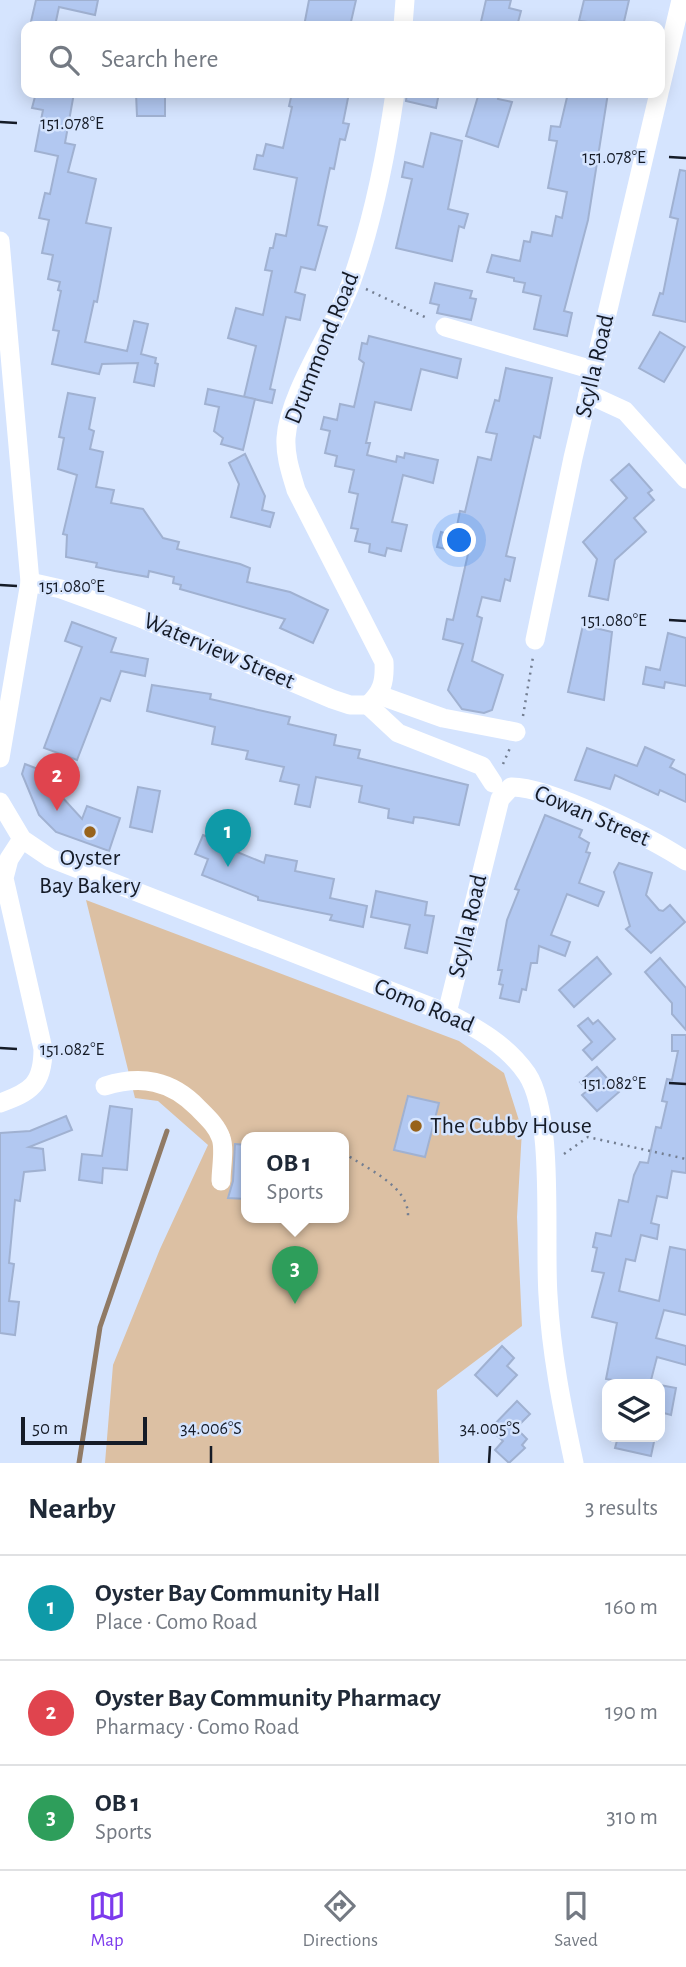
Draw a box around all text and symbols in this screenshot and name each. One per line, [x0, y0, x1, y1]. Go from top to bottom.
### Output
search box [21, 21, 665, 98]
icon: search [45, 41, 83, 79]
text: Search here [101, 46, 219, 72]
text: 151.078°E [40, 115, 104, 133]
text: 151.078°E [582, 149, 646, 167]
street label: Drummond Road [281, 269, 363, 427]
street label: Scylla Road [571, 312, 619, 420]
your location [442, 523, 476, 557]
text: 151.080°E [39, 578, 105, 596]
street label: Waterview Street [140, 608, 298, 694]
text: 151.080°E [581, 612, 647, 630]
pin: 2 [34, 753, 80, 811]
street label: Cowan Street [531, 781, 654, 851]
pin: 1 [205, 809, 251, 867]
marker: Oyster Bay Bakery [82, 824, 98, 840]
place label: Oyster Bay Bakery [39, 846, 141, 898]
street label: Scylla Road [444, 872, 492, 980]
street label: Como Road [370, 974, 478, 1038]
text: 151.082°E [40, 1041, 104, 1059]
text: 151.082°E [582, 1075, 646, 1093]
place label: The Cubby House [430, 1114, 592, 1138]
marker: The Cubby House [408, 1118, 424, 1134]
popup [241, 1132, 349, 1223]
text: OB 1 [267, 1150, 311, 1176]
text: Sports [267, 1181, 323, 1204]
pin: 3 [272, 1246, 318, 1304]
map controls [602, 1379, 665, 1442]
button: layers [602, 1379, 665, 1442]
scale bar [21, 1414, 147, 1446]
text: 50 m [32, 1419, 68, 1438]
text: 34.006°S [180, 1420, 242, 1438]
text: 34.005°S [460, 1420, 520, 1438]
text: Nearby [28, 1494, 116, 1524]
text: 3 results [585, 1497, 658, 1520]
text: Oyster Bay Community Hall [95, 1580, 380, 1606]
text: 1 [47, 1596, 55, 1619]
text: 160 m [605, 1596, 658, 1619]
text: Place · Como Road [95, 1611, 257, 1634]
text: Oyster Bay Community Pharmacy [95, 1685, 441, 1711]
text: 2 [46, 1701, 56, 1724]
text: 190 m [605, 1701, 658, 1724]
text: Pharmacy · Como Road [95, 1716, 299, 1739]
text: OB 1 [95, 1790, 140, 1816]
text: 3 [46, 1806, 56, 1829]
text: 310 m [606, 1806, 658, 1829]
text: Sports [95, 1821, 152, 1844]
tab: Map [88, 1887, 126, 1952]
tab: Directions [302, 1887, 378, 1952]
tab: Saved [554, 1887, 598, 1952]

